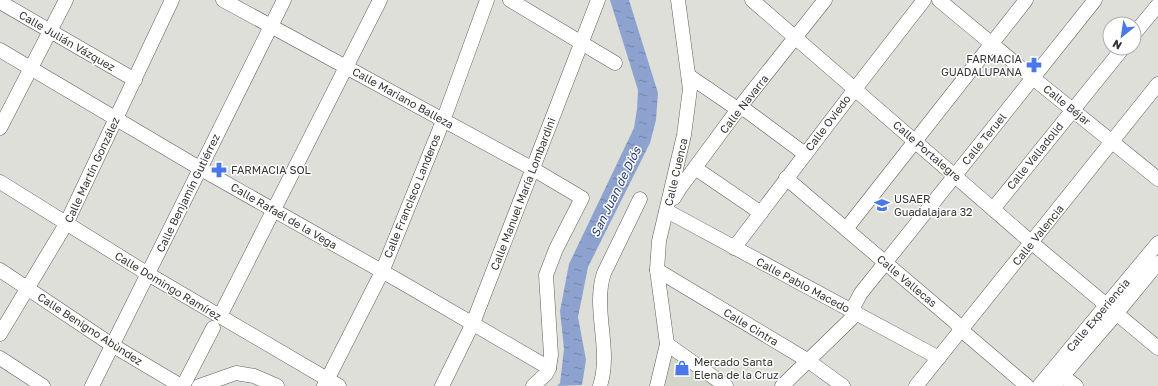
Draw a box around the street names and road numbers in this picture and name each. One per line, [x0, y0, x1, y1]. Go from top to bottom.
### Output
street label: Calle Julián Vázquez [17, 8, 118, 74]
street label: Calle Mariano Balleza [350, 64, 456, 131]
street label: Calle Navarra [717, 72, 771, 136]
street label: Calle Béjar [1041, 82, 1094, 128]
street label: Calle Oviedo [802, 92, 853, 153]
street label: Calle Teruel [959, 110, 1009, 167]
street label: Calle Martín González [61, 115, 122, 225]
street label: Calle Manuel María Lombardini [487, 116, 558, 272]
street label: Calle Portalegre [891, 118, 964, 184]
street label: Calle Valladolid [1004, 120, 1066, 192]
street label: Calle Benjamín Gutiérrez [153, 131, 222, 254]
street label: Calle Francisco Landeros [381, 132, 442, 260]
street label: Calle Cuenca [661, 137, 690, 207]
street label: Calle Rafaél de la Vega [229, 180, 340, 251]
street label: Calle Valencia [1009, 202, 1066, 268]
street label: Calle Domingo Ramírez [113, 249, 224, 323]
street label: Calle Vallecas [875, 252, 940, 309]
street label: Calle Pablo Macedo [754, 254, 853, 315]
street label: Calle Experiencia [1063, 276, 1132, 354]
street label: Calle Benigno Abùndez [35, 290, 145, 368]
street label: Calle Cintra [721, 305, 781, 348]

